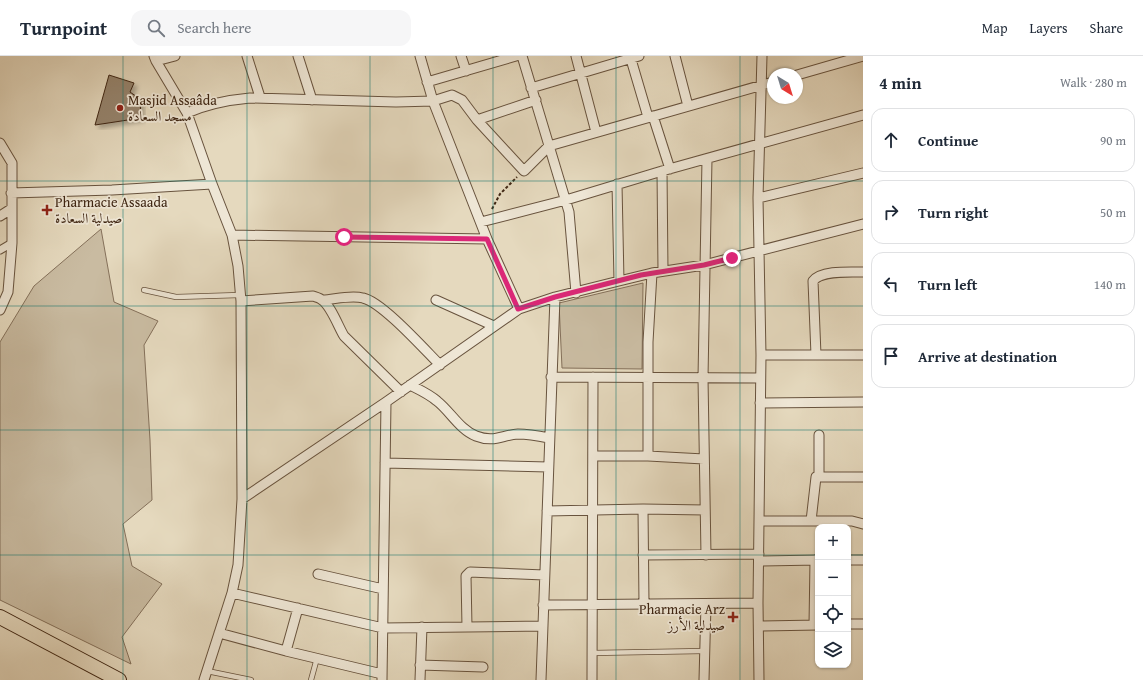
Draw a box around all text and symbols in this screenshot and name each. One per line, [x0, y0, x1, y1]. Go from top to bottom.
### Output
search box [131, 10, 411, 46]
text: Turnpoint [20, 14, 107, 42]
icon: search [145, 17, 167, 39]
text: Search here [177, 17, 251, 38]
text: Map [982, 18, 1008, 38]
text: Layers [1030, 18, 1068, 38]
text: Share [1090, 18, 1123, 38]
north arrow [767, 68, 803, 104]
text: 4 min [879, 70, 921, 95]
text: Walk · 280 m [1060, 73, 1127, 92]
place label: Masjid Assaâda مسجد السعادة [128, 90, 217, 126]
marker: Masjid Assaâda مسجد السعادة [115, 103, 125, 113]
icon: ahead [880, 129, 902, 151]
text: Continue [918, 130, 979, 151]
text: 90 m [1100, 131, 1126, 150]
place label: Pharmacie Assaada صيدلية السعادة [55, 192, 168, 228]
icon: right [880, 201, 902, 223]
text: Turn right [918, 202, 989, 223]
text: 50 m [1100, 203, 1126, 222]
marker: Pharmacie Assaada صيدلية السعادة [42, 205, 52, 215]
route start [335, 228, 353, 246]
route end [723, 249, 741, 267]
icon: left [880, 273, 902, 295]
text: Turn left [918, 274, 977, 295]
text: 140 m [1094, 275, 1126, 294]
icon: arrive [880, 345, 902, 367]
text: Arrive at destination [918, 346, 1057, 367]
map controls [815, 524, 851, 668]
button: + [815, 524, 851, 560]
button: − [815, 560, 851, 596]
button: locate [815, 596, 851, 632]
place label: Pharmacie Arz صيدلية الأرز [639, 599, 725, 635]
marker: Pharmacie Arz صيدلية الأرز [728, 612, 738, 622]
button: layers [815, 632, 851, 668]

